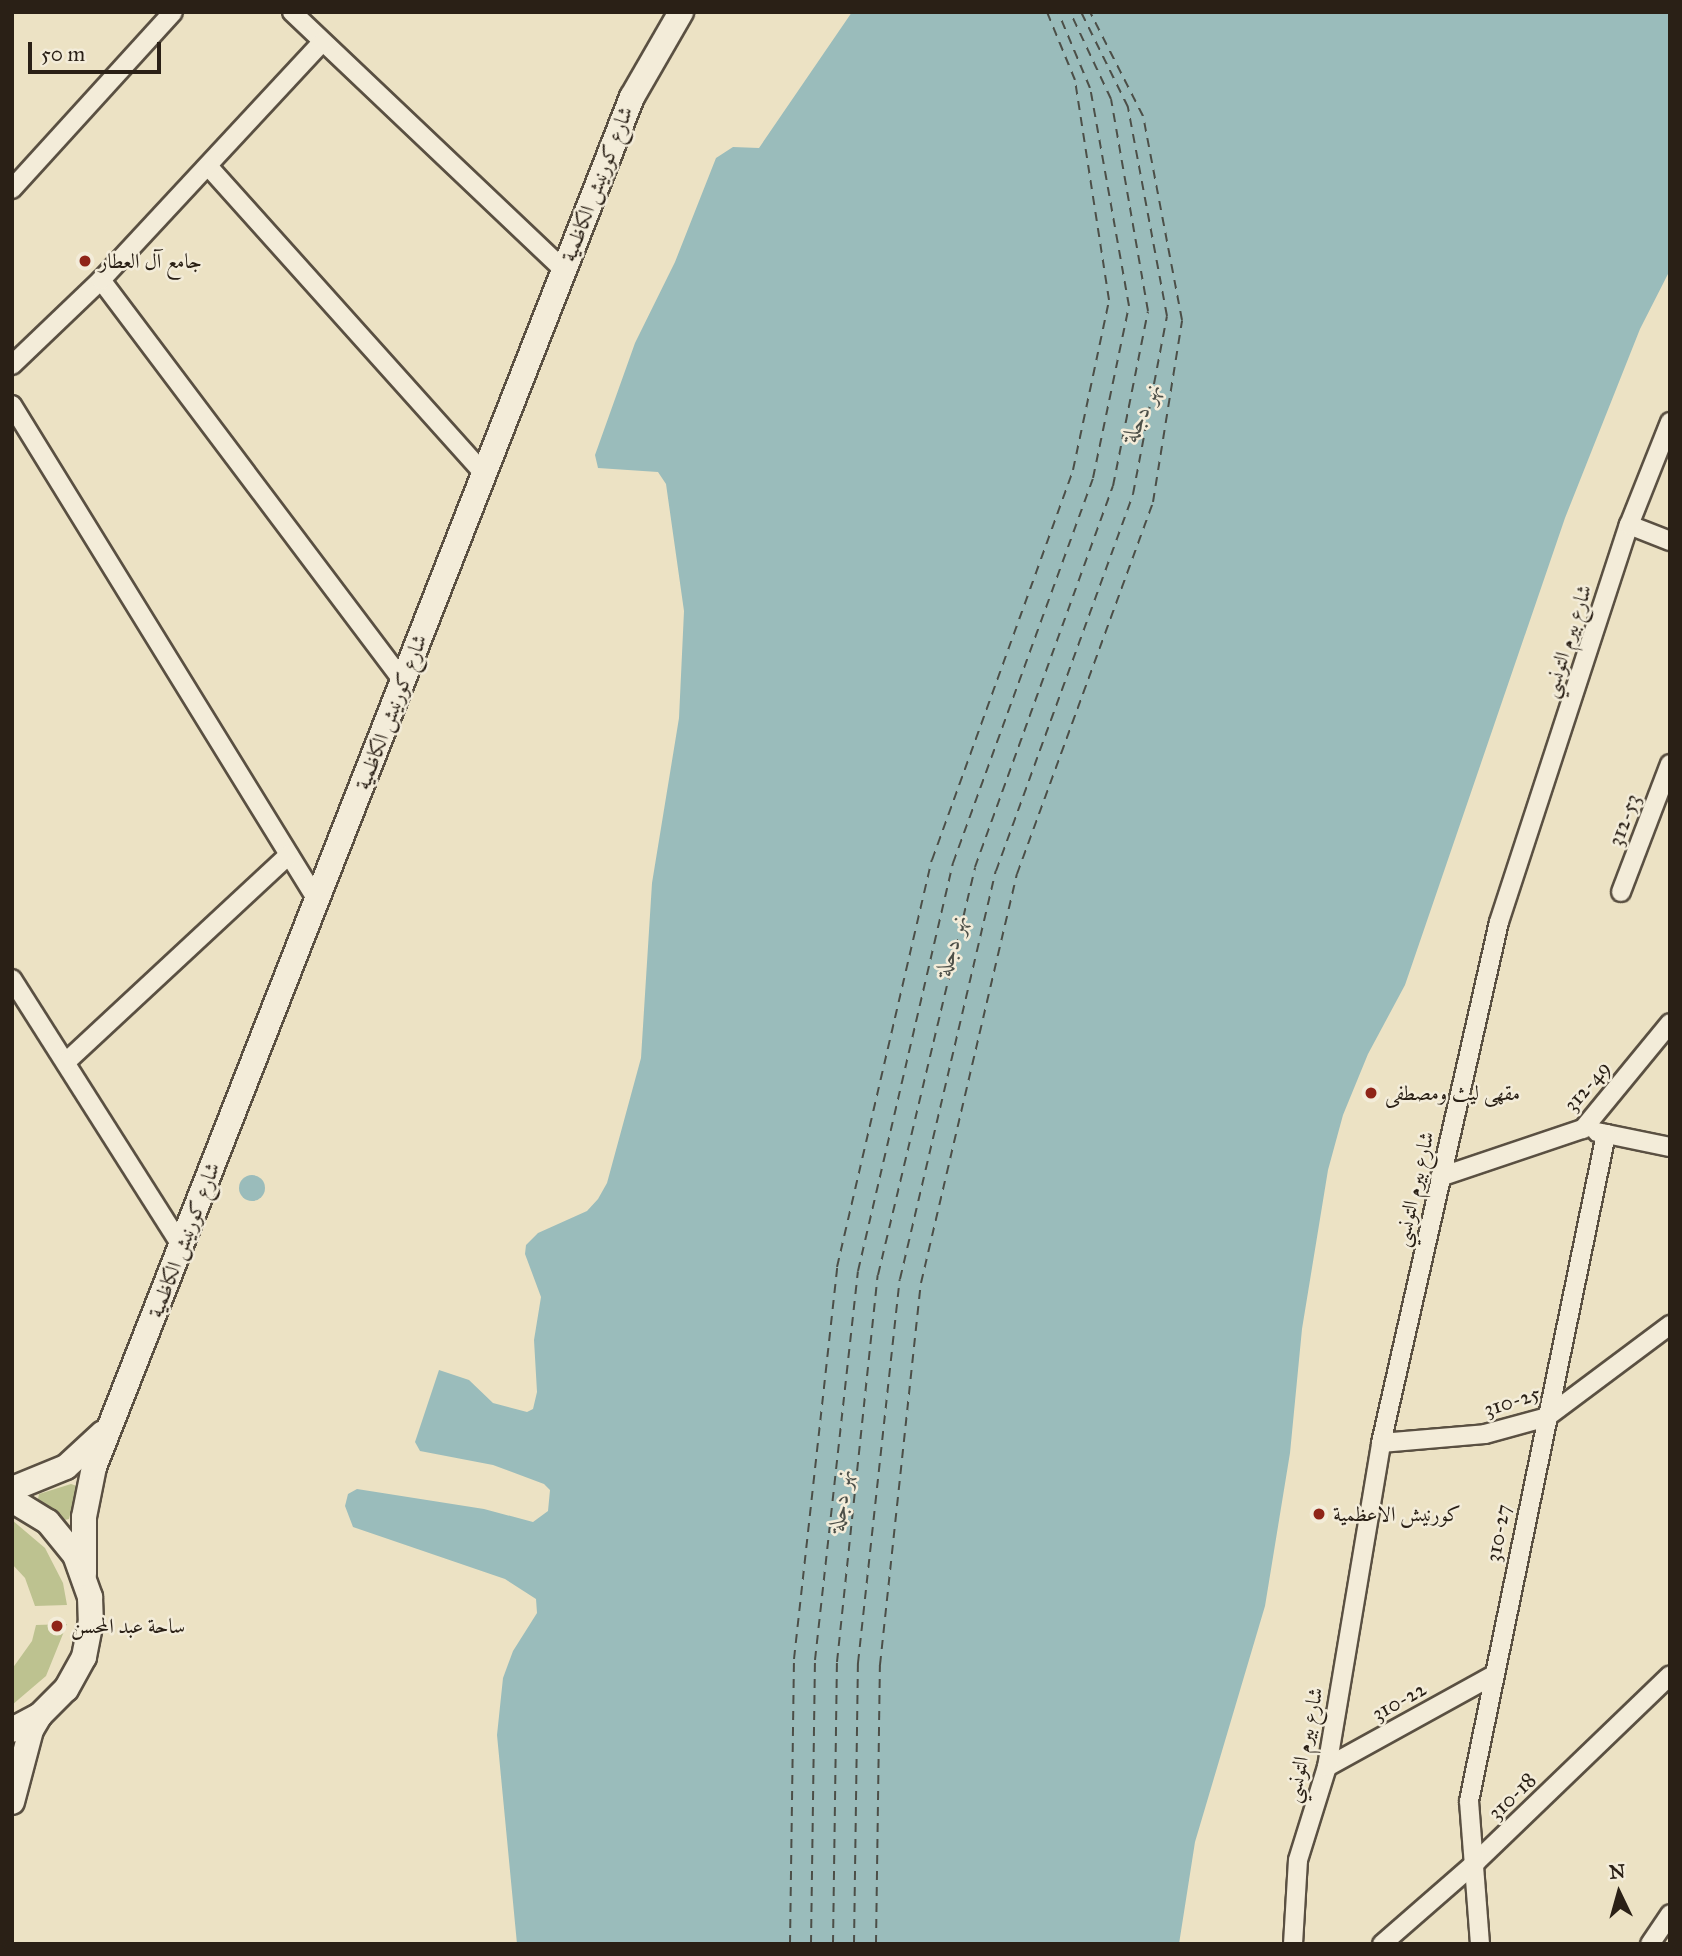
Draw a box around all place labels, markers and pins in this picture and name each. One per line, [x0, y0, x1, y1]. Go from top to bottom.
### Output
place label: جامع آل العطار [99, 248, 202, 274]
marker: جامع آل العطار [77, 253, 93, 269]
place label: مقهى ليث ومصطفى [1385, 1080, 1520, 1106]
marker: مقهى ليث ومصطفى [1363, 1085, 1379, 1101]
place label: كورنيش الاعظمية [1333, 1501, 1461, 1527]
marker: كورنيش الاعظمية [1311, 1506, 1327, 1522]
place label: ساحة عبد المحسن [71, 1613, 185, 1639]
marker: ساحة عبد المحسن [49, 1618, 65, 1634]

